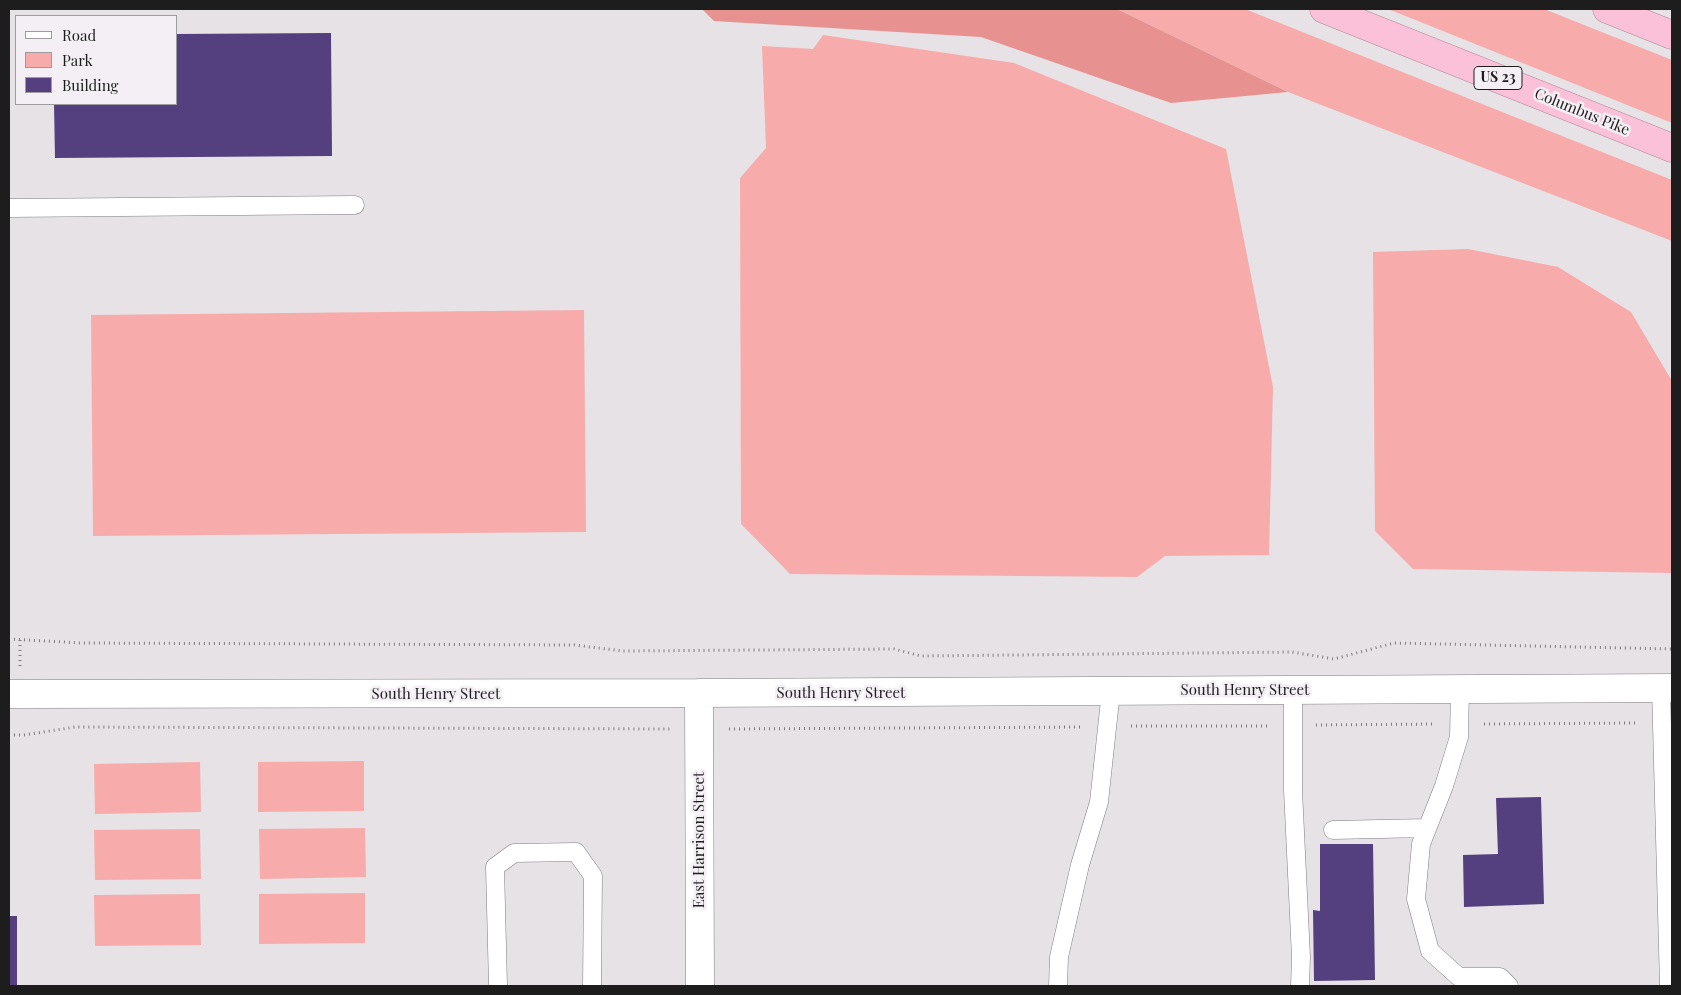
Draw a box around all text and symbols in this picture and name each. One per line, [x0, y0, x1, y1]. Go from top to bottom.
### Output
legend [15, 15, 178, 105]
text: Road [62, 25, 96, 45]
text: Park [62, 50, 93, 70]
road number: US 23 [1474, 66, 1522, 90]
text: Building [62, 75, 118, 95]
street label: Columbus Pike [1532, 85, 1632, 139]
street label: South Henry Street [1181, 681, 1309, 699]
street label: South Henry Street [777, 684, 905, 702]
street label: South Henry Street [372, 685, 500, 703]
street label: East Harrison Street [690, 772, 708, 908]

